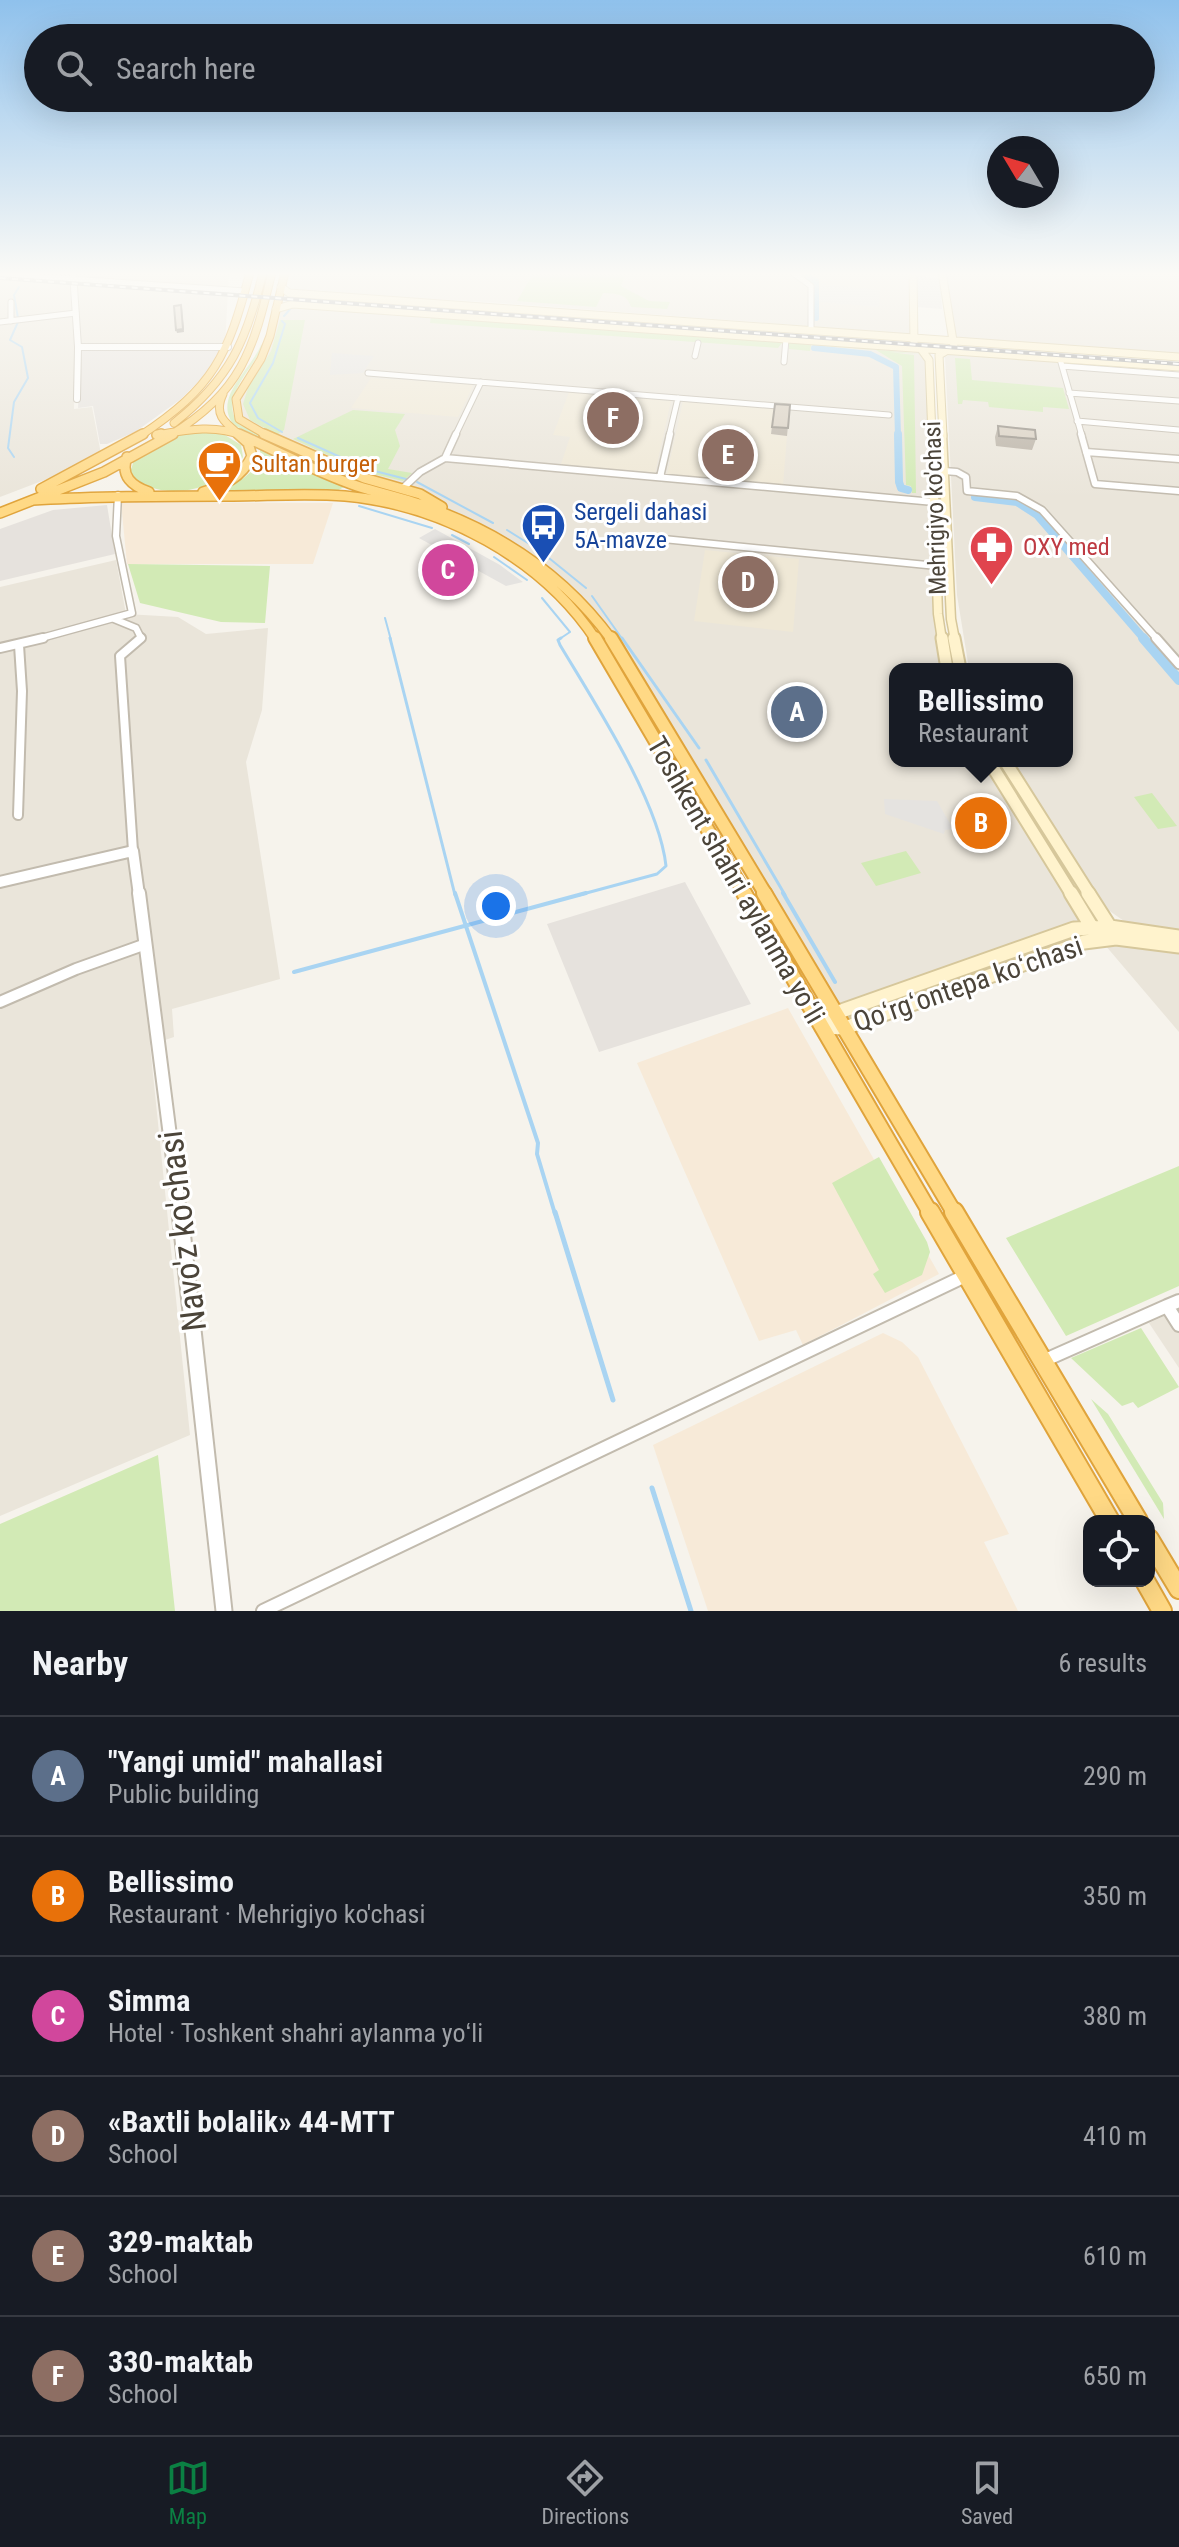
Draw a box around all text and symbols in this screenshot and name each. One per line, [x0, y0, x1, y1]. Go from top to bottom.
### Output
search box [24, 24, 1155, 112]
icon: search [52, 46, 96, 90]
text: Search here [116, 51, 256, 86]
north arrow [987, 136, 1059, 208]
pin: F [587, 388, 639, 448]
street label: Mehrigiyo ko'chasi [918, 421, 952, 595]
pin: E [702, 425, 754, 485]
cafe icon: Sultan burger [196, 440, 244, 503]
place label: Sultan burger [251, 450, 377, 478]
place label: Sergeli dahasi 5A-mavze [574, 498, 707, 554]
bus stop icon: Sergeli dahasi 5A-mavze [519, 502, 567, 565]
pharmacy icon: OXY med [968, 523, 1016, 586]
place label: OXY med [1023, 533, 1110, 561]
pin: C [422, 540, 474, 600]
pin: D [722, 552, 774, 612]
popup [889, 663, 1073, 767]
pin: A [771, 682, 823, 742]
text: Bellissimo [918, 683, 1044, 718]
text: Restaurant [918, 718, 1029, 748]
street label: Toshkent shahri aylanma yoʻli [640, 731, 832, 1029]
pin: B [955, 793, 1007, 853]
your location [476, 886, 516, 926]
street label: Qoʻrgʻontepa koʻchasi [849, 929, 1087, 1039]
street label: Navo'z ko'chasi [150, 1128, 214, 1334]
map controls [1083, 1515, 1155, 1587]
button: locate [1083, 1515, 1155, 1587]
text: Nearby [32, 1643, 128, 1683]
text: 6 results [1058, 1648, 1147, 1678]
text: "Yangi umid" mahallasi [108, 1744, 383, 1779]
text: A [50, 1761, 66, 1791]
text: 290 m [1083, 1761, 1147, 1791]
text: Public building [108, 1779, 259, 1809]
text: Bellissimo [108, 1864, 234, 1899]
text: B [51, 1881, 65, 1911]
text: 350 m [1083, 1881, 1147, 1911]
text: Restaurant · Mehrigiyo ko'chasi [108, 1899, 425, 1929]
text: Simma [108, 1983, 190, 2018]
text: C [51, 2001, 65, 2031]
text: 380 m [1083, 2001, 1147, 2031]
text: Hotel · Toshkent shahri aylanma yoʻli [108, 2018, 483, 2048]
text: «Baxtli bolalik» 44-MTT [108, 2104, 395, 2139]
text: D [51, 2121, 65, 2151]
text: 410 m [1083, 2121, 1147, 2151]
text: School [108, 2139, 178, 2169]
text: 329-maktab [108, 2224, 253, 2259]
text: E [52, 2241, 64, 2271]
text: 610 m [1083, 2241, 1147, 2271]
text: School [108, 2259, 178, 2289]
text: 330-maktab [108, 2344, 253, 2379]
text: F [52, 2361, 64, 2391]
text: 650 m [1083, 2361, 1147, 2391]
text: School [108, 2379, 178, 2409]
tab: Map [166, 2456, 210, 2529]
tab: Directions [541, 2456, 629, 2529]
tab: Saved [961, 2456, 1013, 2529]

